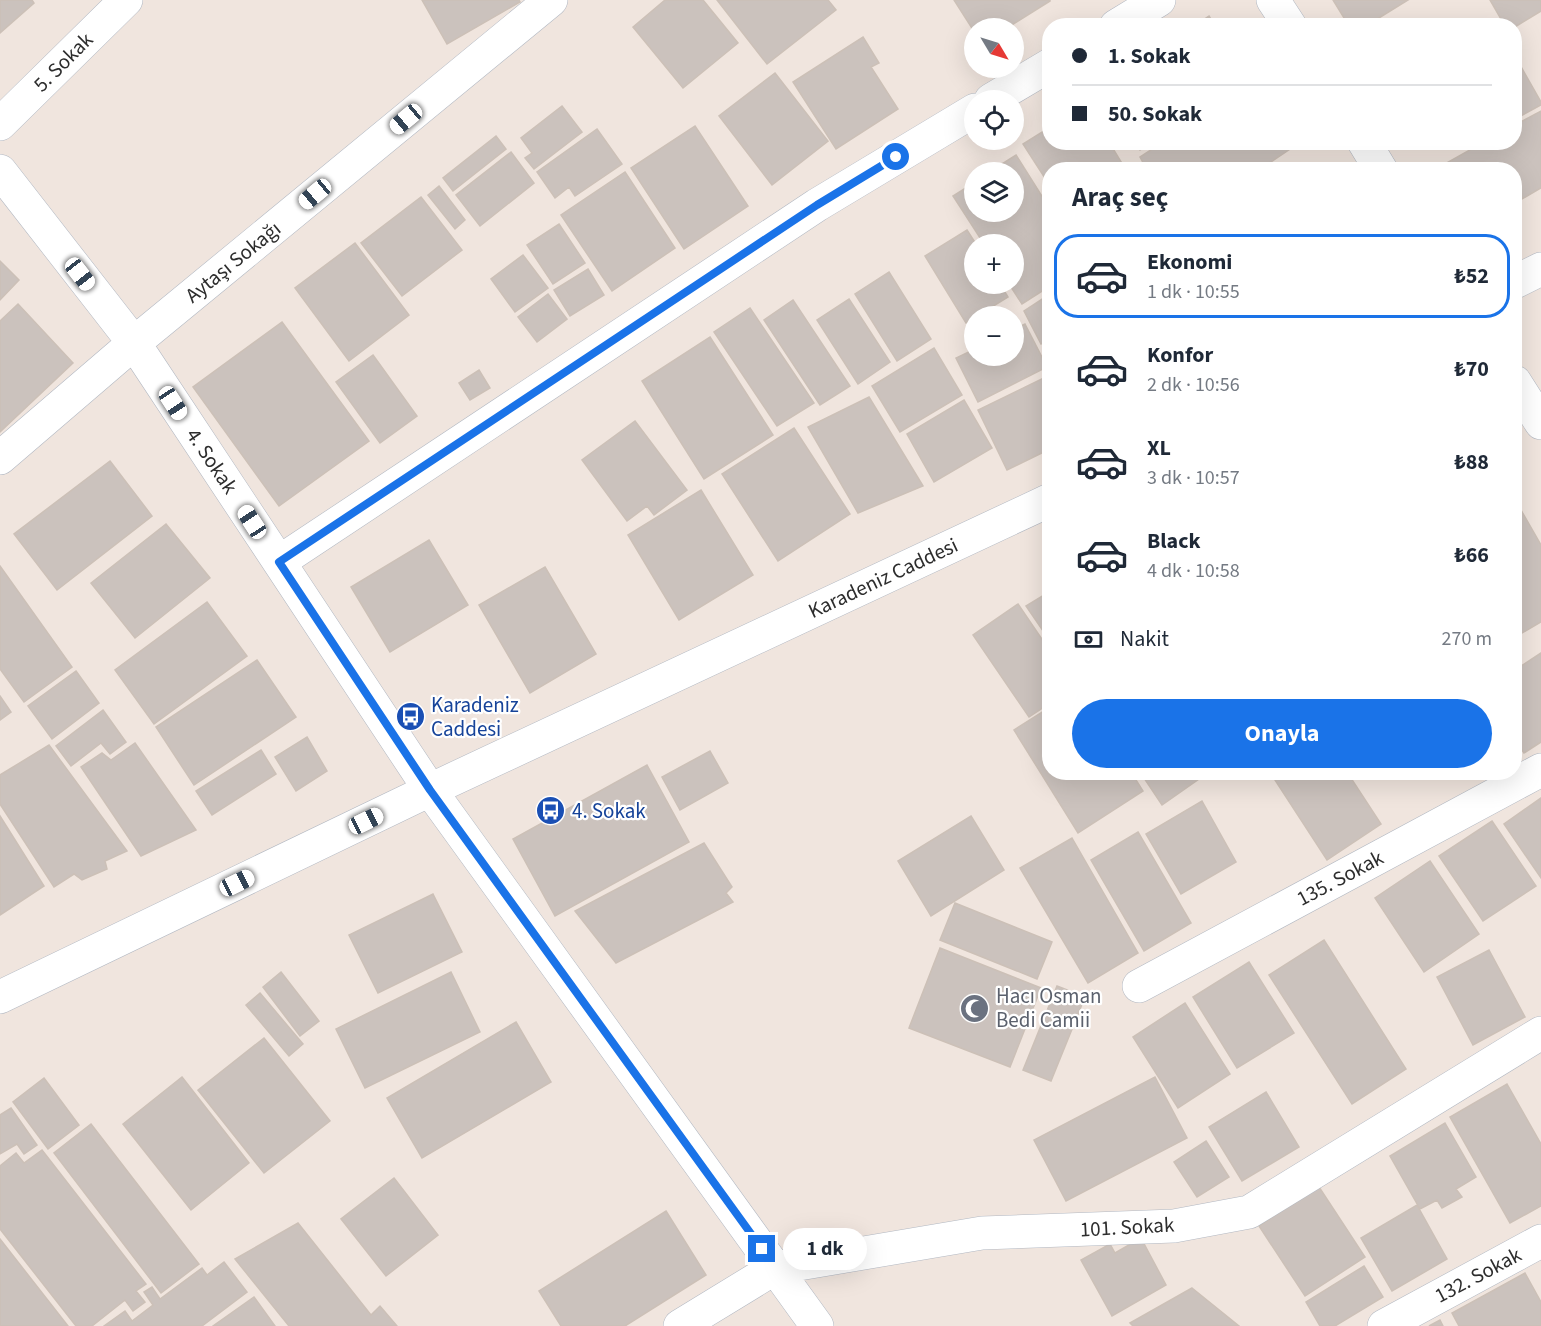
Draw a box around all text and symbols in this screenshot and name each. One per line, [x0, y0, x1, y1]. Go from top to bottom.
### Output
north arrow [964, 18, 1024, 78]
map controls [964, 18, 1024, 366]
street label: 5. Sokak [26, 25, 100, 99]
text: 1. Sokak [1108, 40, 1191, 72]
button: locate [964, 90, 1024, 150]
text: 50. Sokak [1108, 98, 1202, 130]
car [386, 101, 426, 137]
route start [882, 143, 909, 170]
button: layers [964, 162, 1024, 222]
car [295, 176, 335, 212]
text: Araç seç [1072, 178, 1168, 217]
street label: Aytaşı Sokağı [179, 214, 287, 310]
button: + [964, 234, 1024, 294]
text: Ekonomi [1147, 246, 1232, 278]
icon: car [1075, 249, 1129, 303]
car [62, 254, 98, 294]
text: ₺52 [1454, 260, 1489, 292]
text: 1 dk · 10:55 [1147, 278, 1240, 306]
button: − [964, 306, 1024, 366]
text: Konfor [1147, 339, 1213, 371]
icon: car [1075, 342, 1129, 396]
text: ₺70 [1454, 353, 1489, 385]
text: 2 dk · 10:56 [1147, 371, 1240, 399]
car [156, 383, 190, 423]
street label: 4. Sokak [179, 422, 245, 500]
text: XL [1147, 432, 1171, 464]
icon: car [1075, 435, 1129, 489]
text: ₺88 [1454, 446, 1489, 478]
text: 3 dk · 10:57 [1147, 464, 1240, 492]
car [235, 502, 269, 542]
text: Black [1147, 525, 1201, 557]
icon: car [1075, 528, 1129, 582]
street label: Karadeniz Caddesi [803, 530, 963, 626]
text: ₺66 [1454, 539, 1489, 571]
text: 4 dk · 10:58 [1147, 557, 1240, 585]
icon: cash [1072, 623, 1105, 656]
text: Nakit [1120, 623, 1169, 655]
text: 270 m [1442, 625, 1492, 653]
place label: Karadeniz Caddesi [431, 690, 519, 744]
button: Onayla [1072, 699, 1492, 768]
bus stop icon: Karadeniz Caddesi [394, 701, 426, 733]
bus stop icon: 4. Sokak [535, 795, 567, 827]
place label: 4. Sokak [572, 796, 646, 826]
car [346, 805, 386, 837]
street label: 135. Sokak [1291, 842, 1389, 913]
car [217, 867, 257, 899]
place label: Hacı Osman Bedi Camii [996, 981, 1101, 1035]
mosque icon: Hacı Osman Bedi Camii [959, 992, 991, 1024]
street label: 101. Sokak [1079, 1210, 1176, 1244]
callout: 1 dk [783, 1228, 867, 1270]
route end [748, 1235, 775, 1262]
text: 1 dk [807, 1235, 843, 1263]
street label: 132. Sokak [1429, 1239, 1527, 1310]

